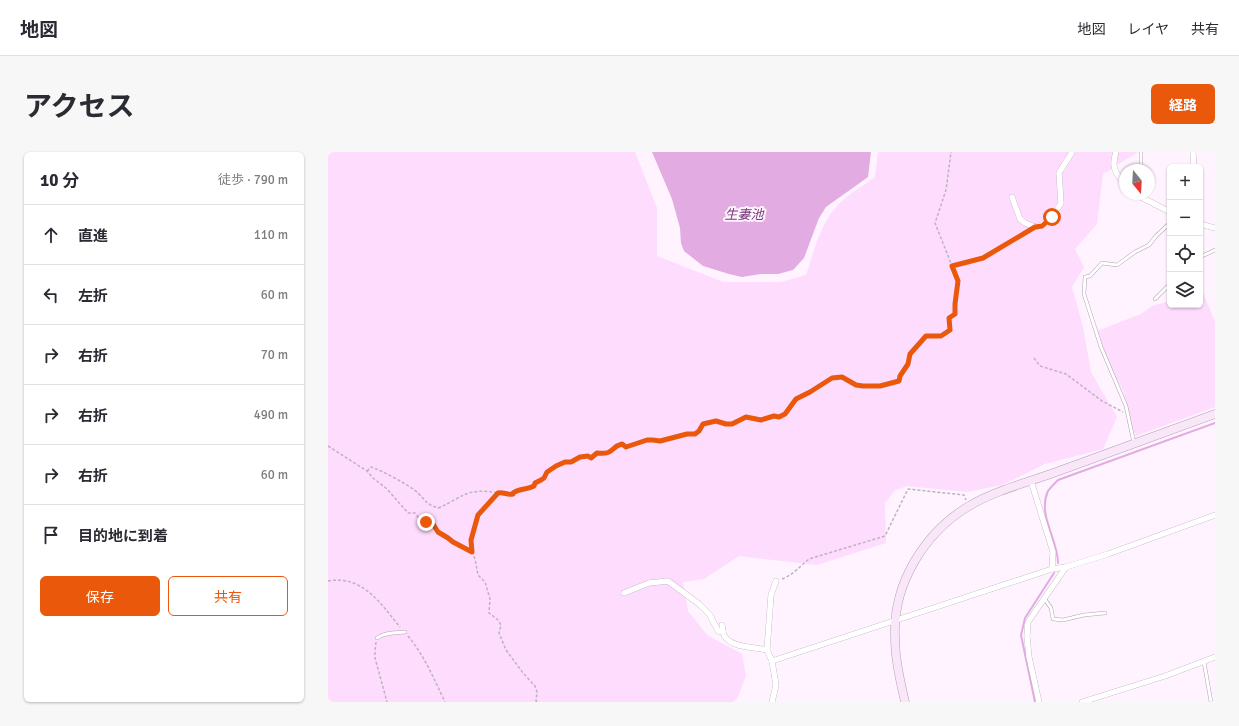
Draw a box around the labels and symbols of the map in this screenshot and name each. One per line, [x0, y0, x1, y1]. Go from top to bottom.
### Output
north arrow [1119, 164, 1155, 200]
water label: 生妻池 [724, 207, 765, 223]
route start [1043, 208, 1061, 226]
route end [417, 513, 435, 531]

